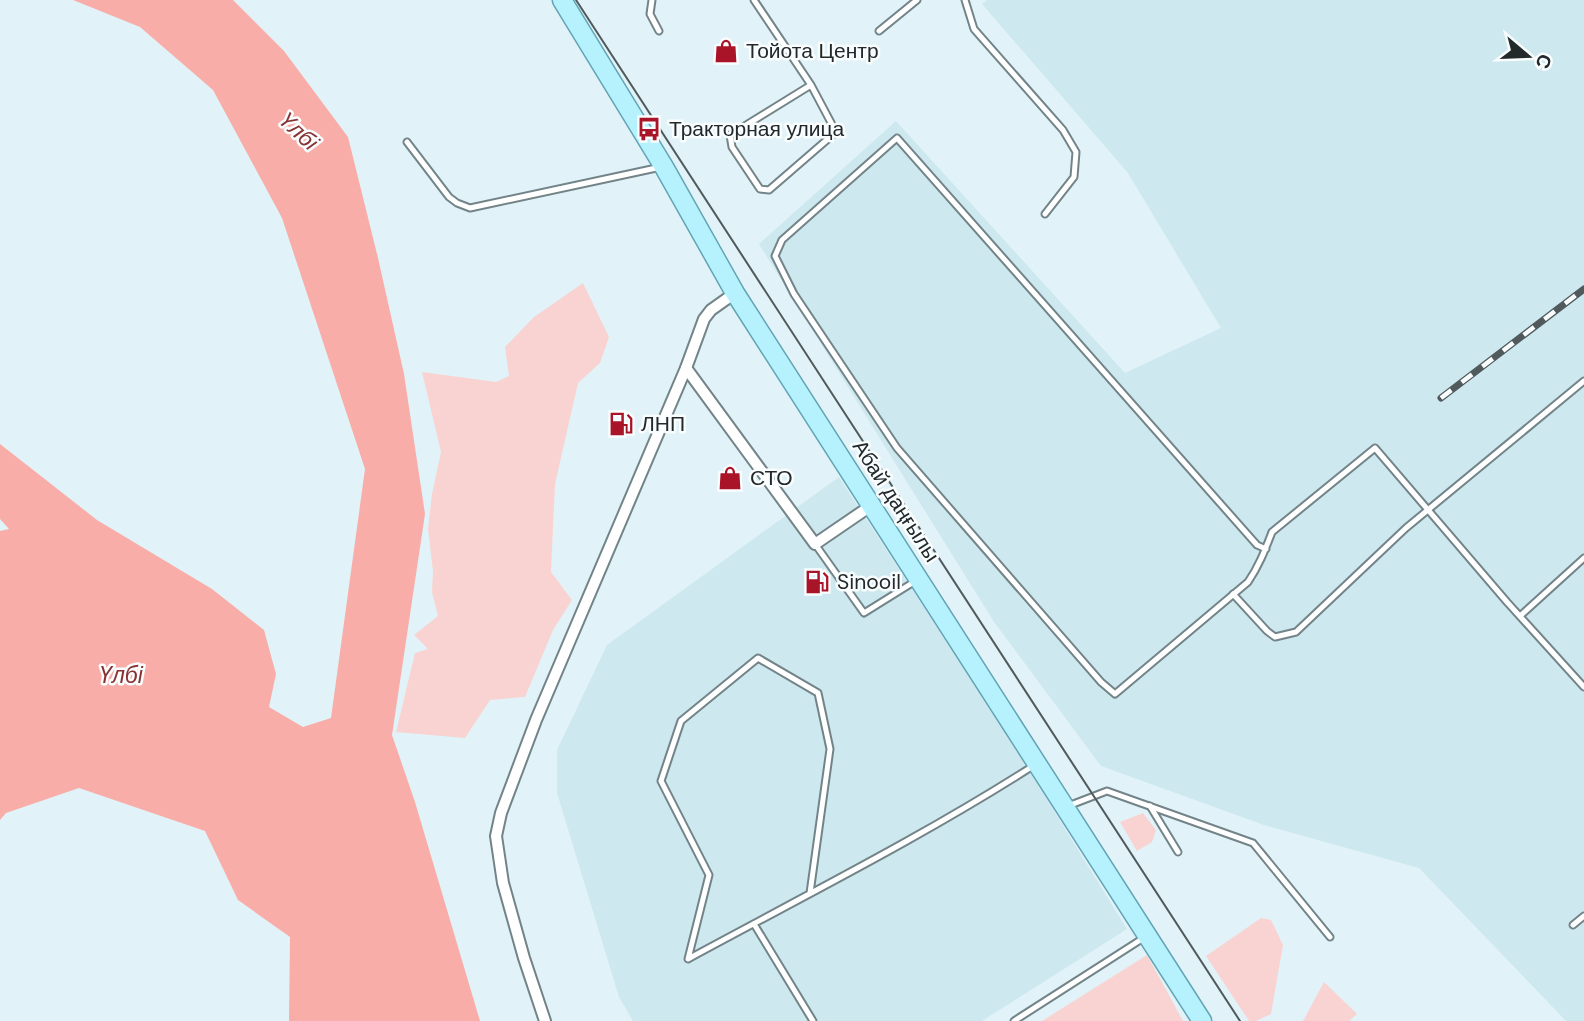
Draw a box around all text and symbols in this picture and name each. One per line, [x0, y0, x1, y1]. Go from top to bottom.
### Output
north arrow [1493, 21, 1563, 91]
shop icon: Тойота Центр [712, 37, 740, 65]
place label: Тойота Центр [746, 37, 879, 65]
text: С [1529, 51, 1558, 72]
water label: Үлбі [273, 105, 326, 158]
bus stop icon: Тракторная улица [635, 115, 663, 143]
place label: Тракторная улица [669, 115, 844, 143]
fuel station icon: ЛНП [607, 410, 635, 438]
place label: ЛНП [641, 410, 685, 438]
street label: Абай даңғылы [846, 435, 946, 567]
shop icon: СТО [716, 464, 744, 492]
place label: СТО [750, 464, 793, 492]
fuel station icon: Sinooil [803, 568, 831, 596]
place label: Sinooil [837, 568, 901, 596]
water label: Үлбі [99, 660, 144, 690]

